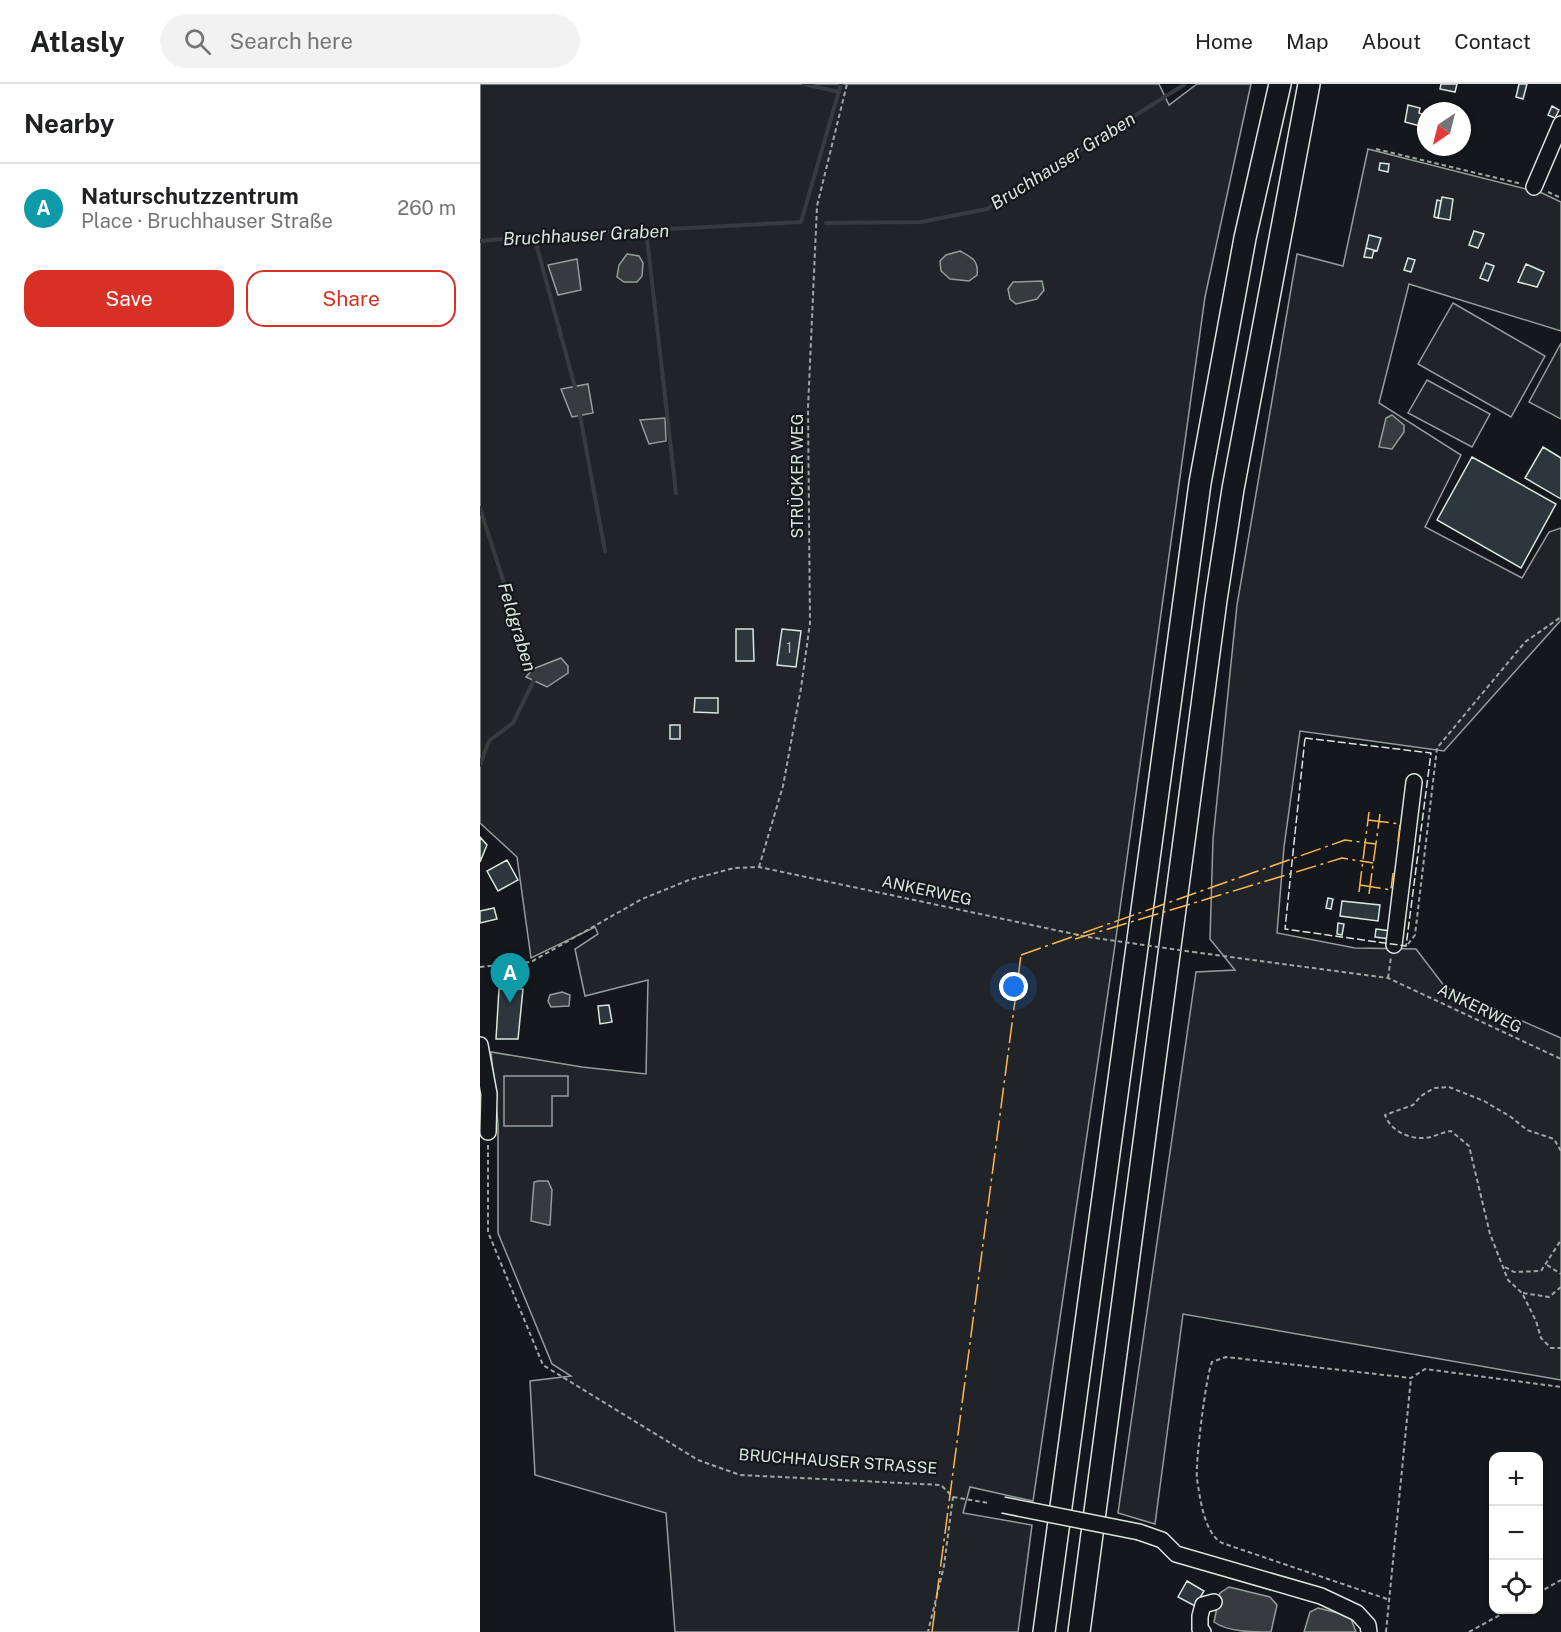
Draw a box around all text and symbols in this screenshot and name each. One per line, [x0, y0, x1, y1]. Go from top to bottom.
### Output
search box [160, 14, 580, 68]
text: Atlasly [30, 25, 124, 58]
icon: search [181, 25, 214, 58]
text: Search here [229, 28, 353, 54]
text: Home [1195, 29, 1253, 54]
text: Map [1286, 29, 1329, 54]
text: About [1362, 29, 1421, 54]
text: Contact [1454, 29, 1531, 54]
north arrow [1417, 102, 1471, 156]
text: Nearby [24, 108, 114, 139]
water label: Bruchhauser Graben [987, 108, 1139, 214]
text: Naturschutzzentrum [81, 183, 299, 209]
text: A [36, 196, 51, 220]
text: 260 m [397, 196, 456, 220]
text: Place · Bruchhauser Straße [81, 209, 333, 233]
water label: Bruchhauser Graben [502, 220, 670, 249]
button: Save [24, 270, 234, 327]
button: Share [246, 270, 456, 327]
street label: STRÜCKER WEG [787, 414, 807, 538]
water label: Feldgraben [494, 580, 541, 674]
house number: 1 [786, 640, 792, 656]
street label: ANKERWEG [880, 872, 974, 909]
pin: A [490, 954, 530, 1003]
your location [999, 972, 1028, 1001]
street label: ANKERWEG [1434, 980, 1525, 1037]
street label: BRUCHHAUSER STRASSE [738, 1445, 938, 1478]
map controls [1489, 1452, 1543, 1614]
button: + [1489, 1452, 1543, 1506]
button: − [1489, 1506, 1543, 1560]
button: locate [1489, 1560, 1543, 1614]

